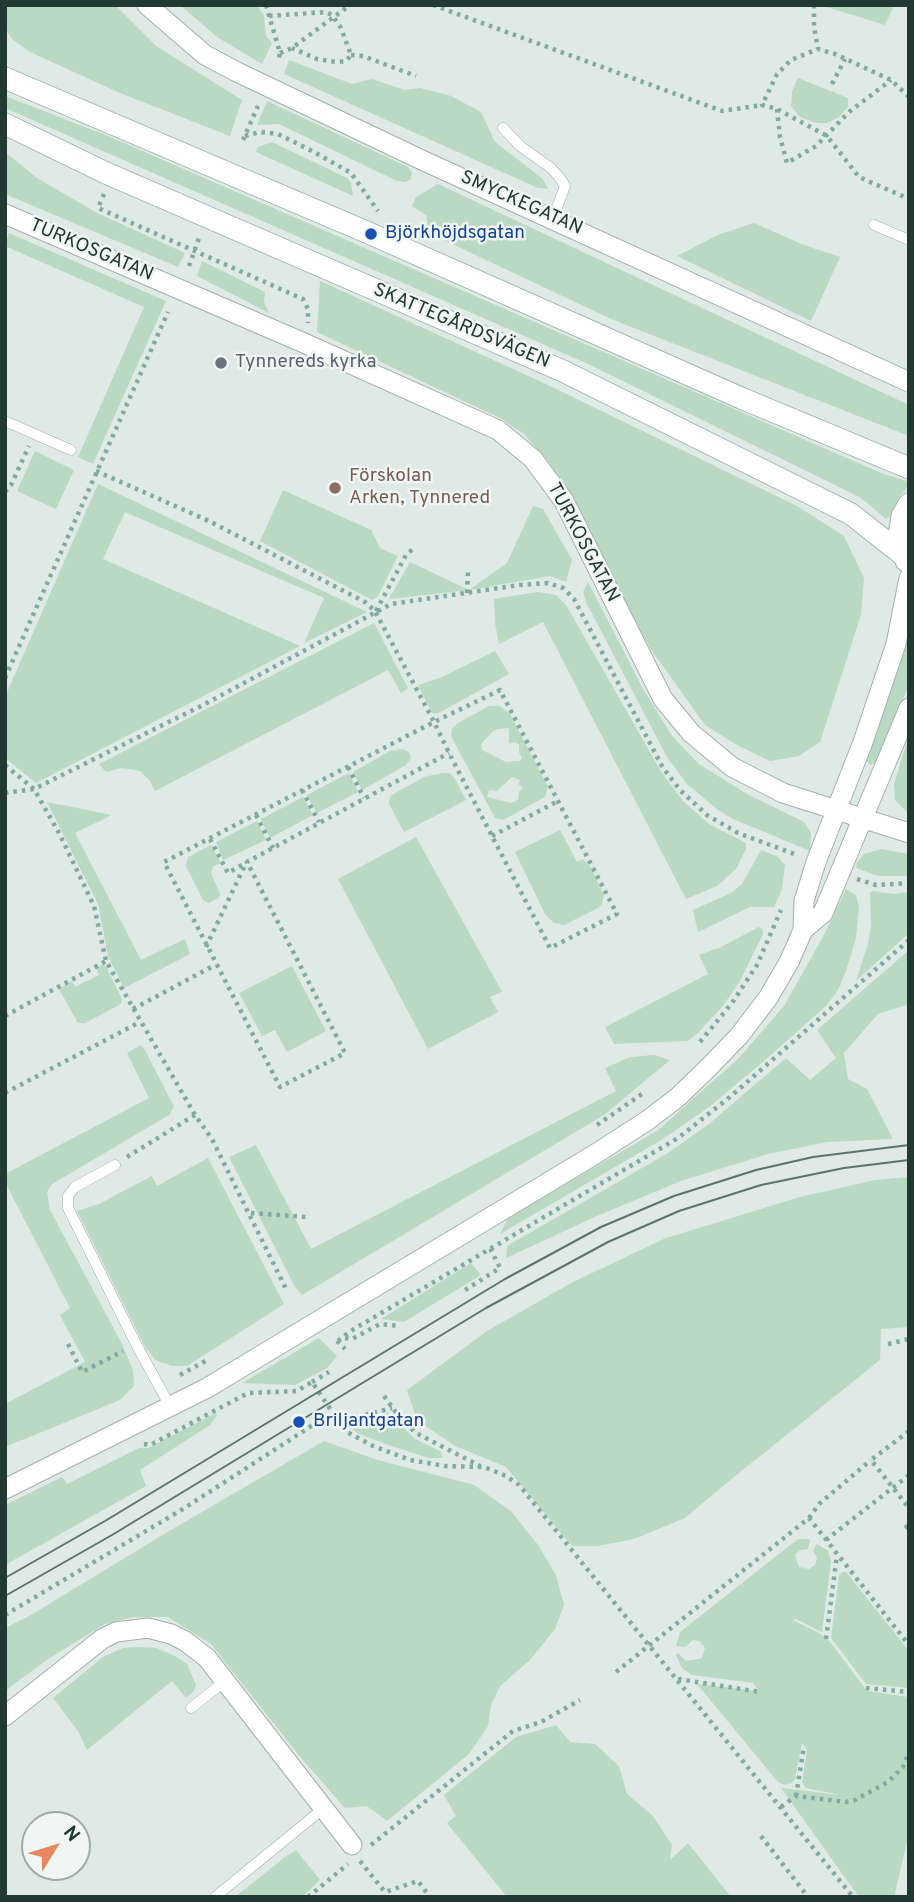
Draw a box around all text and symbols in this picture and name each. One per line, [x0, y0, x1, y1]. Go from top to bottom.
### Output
street label: SMYCKEGATAN [456, 167, 586, 241]
street label: TURKOSGATAN [26, 215, 156, 287]
place label: Björkhöjdsgatan [385, 223, 525, 245]
marker: Björkhöjdsgatan [363, 226, 379, 242]
street label: SKATTEGÅRDSVÄGEN [369, 279, 553, 375]
place label: Tynnereds kyrka [235, 352, 376, 374]
marker: Tynnereds kyrka [213, 355, 229, 371]
place label: Förskolan Arken, Tynnered [349, 466, 490, 510]
street label: TURKOSGATAN [541, 479, 623, 607]
marker: Förskolan Arken, Tynnered [327, 480, 343, 496]
place label: Briljantgatan [313, 1411, 424, 1433]
marker: Briljantgatan [291, 1414, 307, 1430]
north arrow [21, 1811, 91, 1881]
text: N [57, 1822, 85, 1847]

